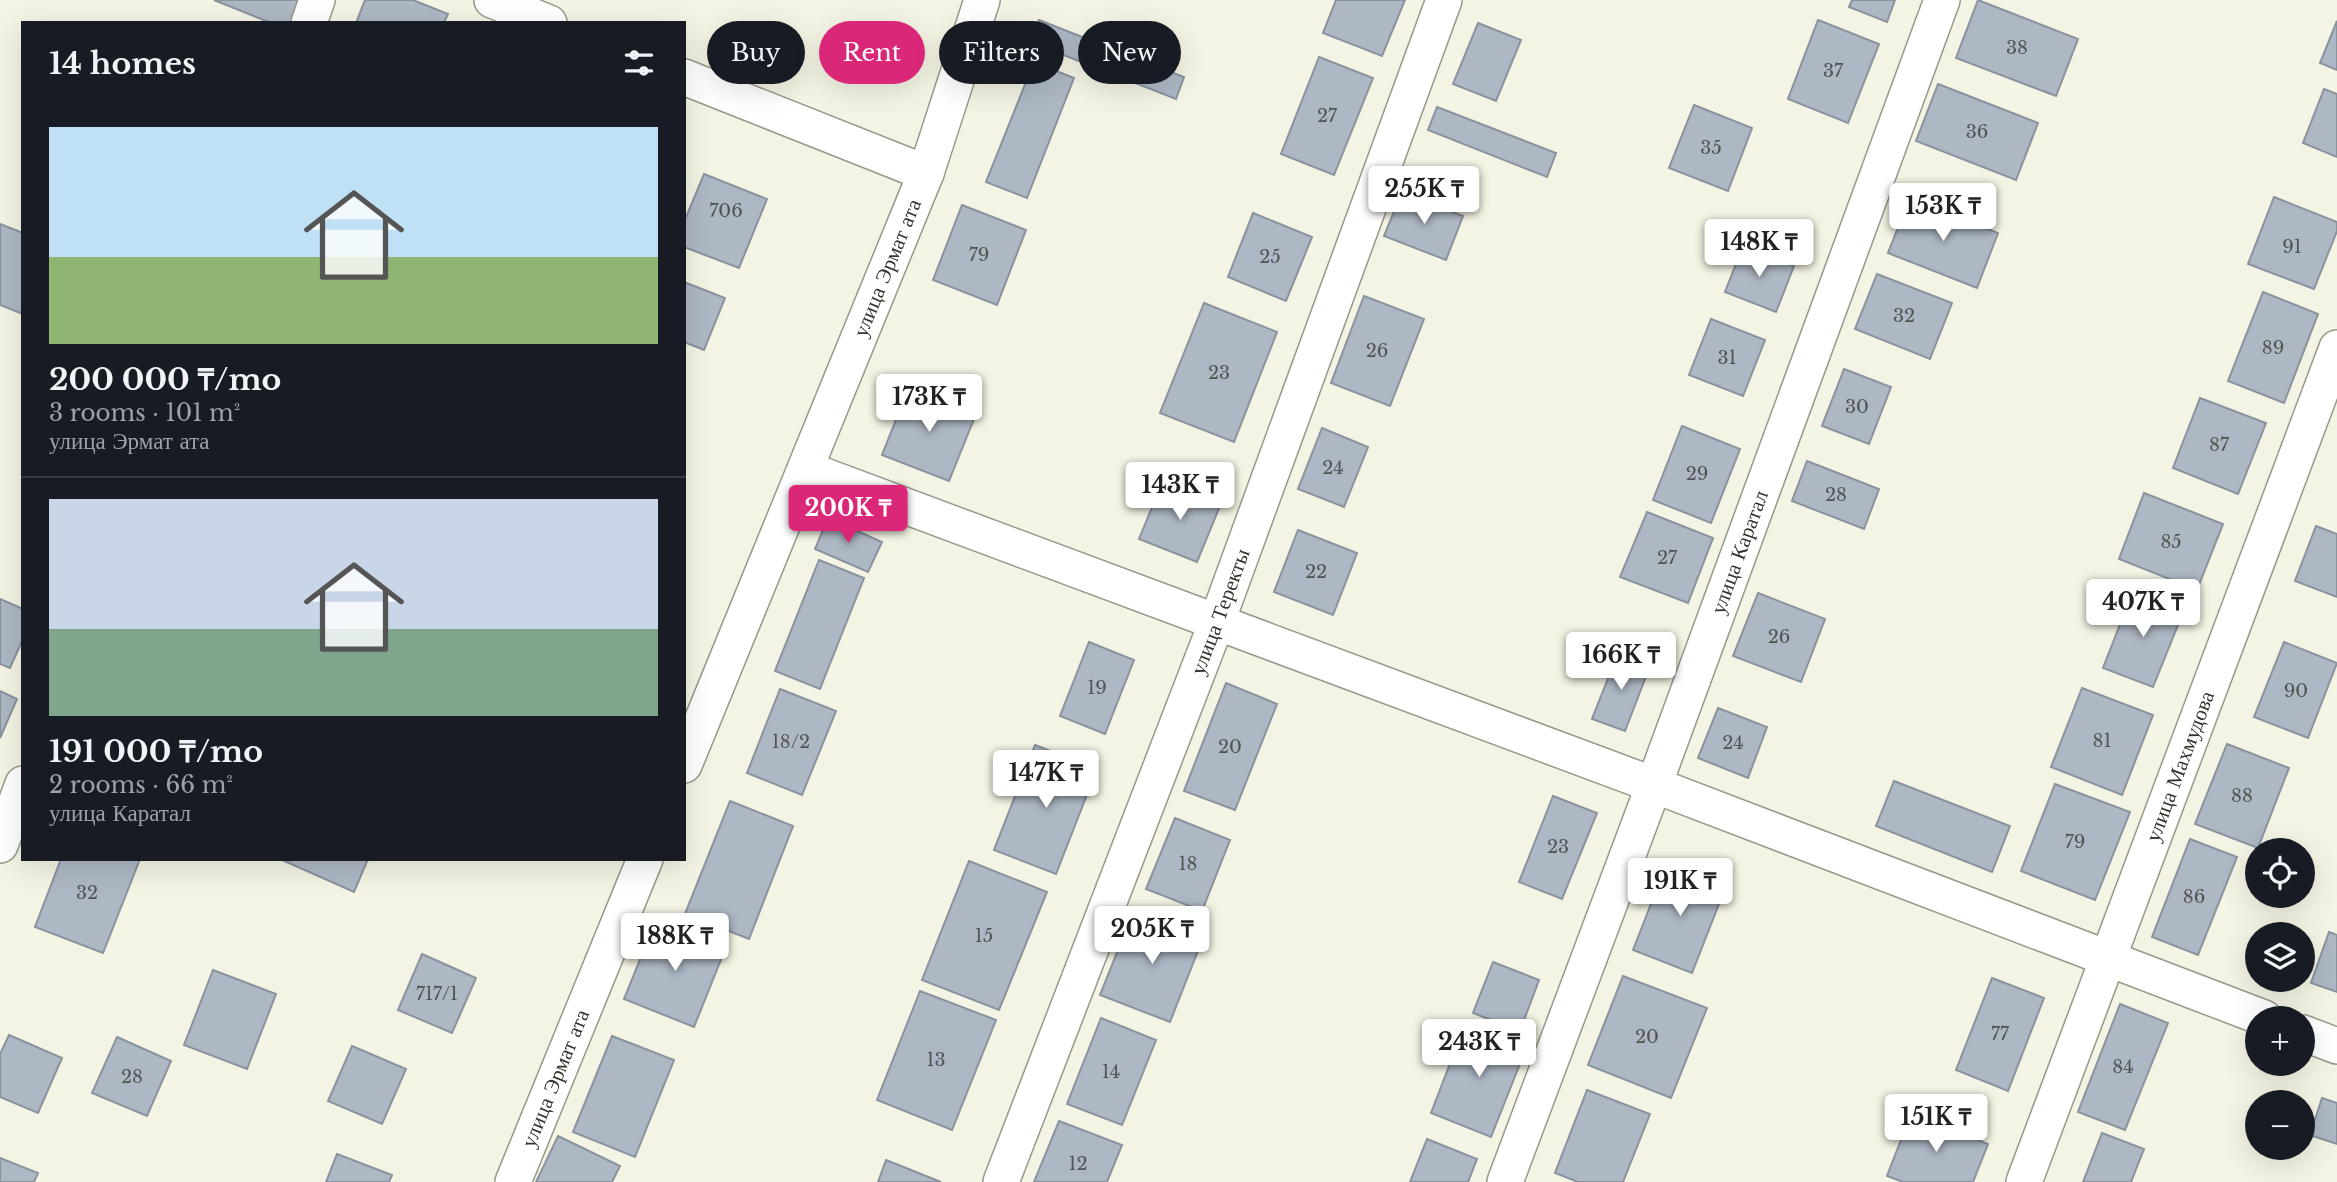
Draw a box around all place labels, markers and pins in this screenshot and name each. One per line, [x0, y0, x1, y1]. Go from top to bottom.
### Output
pin: 255K ₸ [1367, 166, 1481, 226]
pin: 153K ₸ [1886, 184, 2000, 243]
pin: 148K ₸ [1702, 219, 1816, 279]
pin: 173K ₸ [872, 374, 986, 434]
pin: 143K ₸ [1123, 462, 1237, 522]
pin: 200K ₸ [791, 486, 905, 545]
pin: 407K ₸ [2086, 580, 2200, 639]
pin: 166K ₸ [1564, 632, 1678, 692]
pin: 147K ₸ [989, 750, 1103, 810]
pin: 191K ₸ [1623, 858, 1737, 918]
pin: 205K ₸ [1095, 906, 1209, 966]
pin: 188K ₸ [618, 914, 732, 973]
pin: 243K ₸ [1422, 1020, 1536, 1079]
pin: 151K ₸ [1879, 1094, 1993, 1154]

